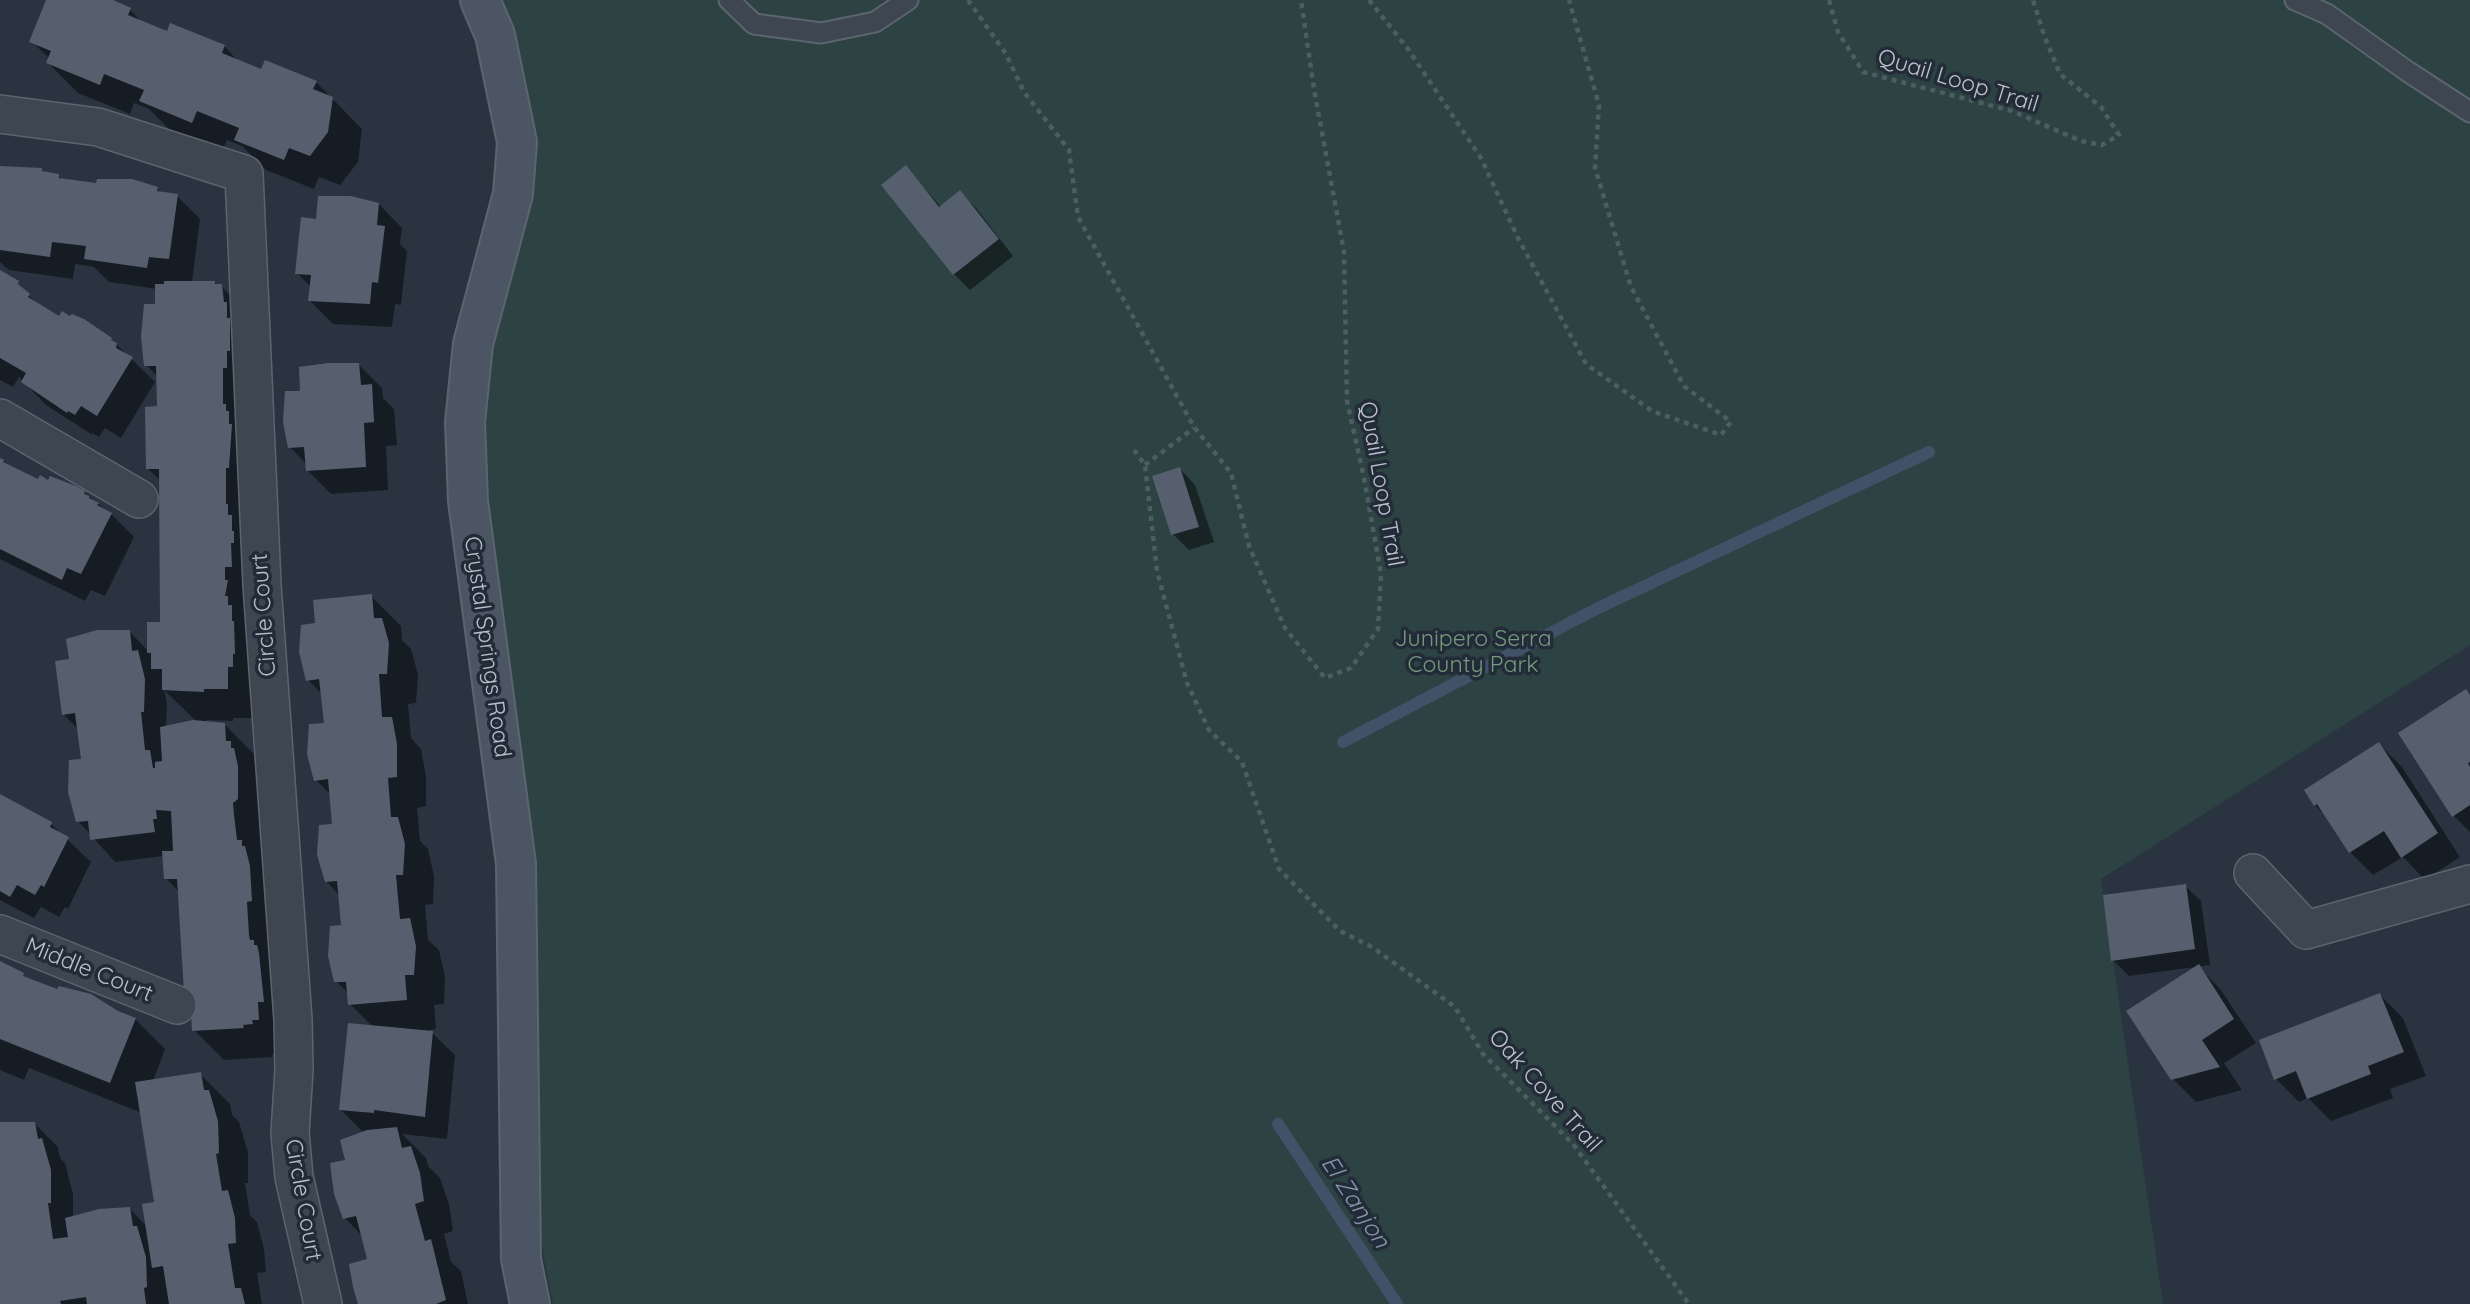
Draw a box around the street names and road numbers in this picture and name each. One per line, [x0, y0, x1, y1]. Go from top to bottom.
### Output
street label: Quail Loop Trail [1874, 43, 2042, 119]
street label: Quail Loop Trail [1353, 399, 1409, 569]
street label: Crystal Springs Road [458, 535, 516, 759]
street label: Circle Court [246, 553, 282, 677]
street label: Middle Court [21, 932, 157, 1008]
street label: Oak Cove Trail [1483, 1024, 1607, 1158]
street label: Circle Court [279, 1137, 327, 1263]

